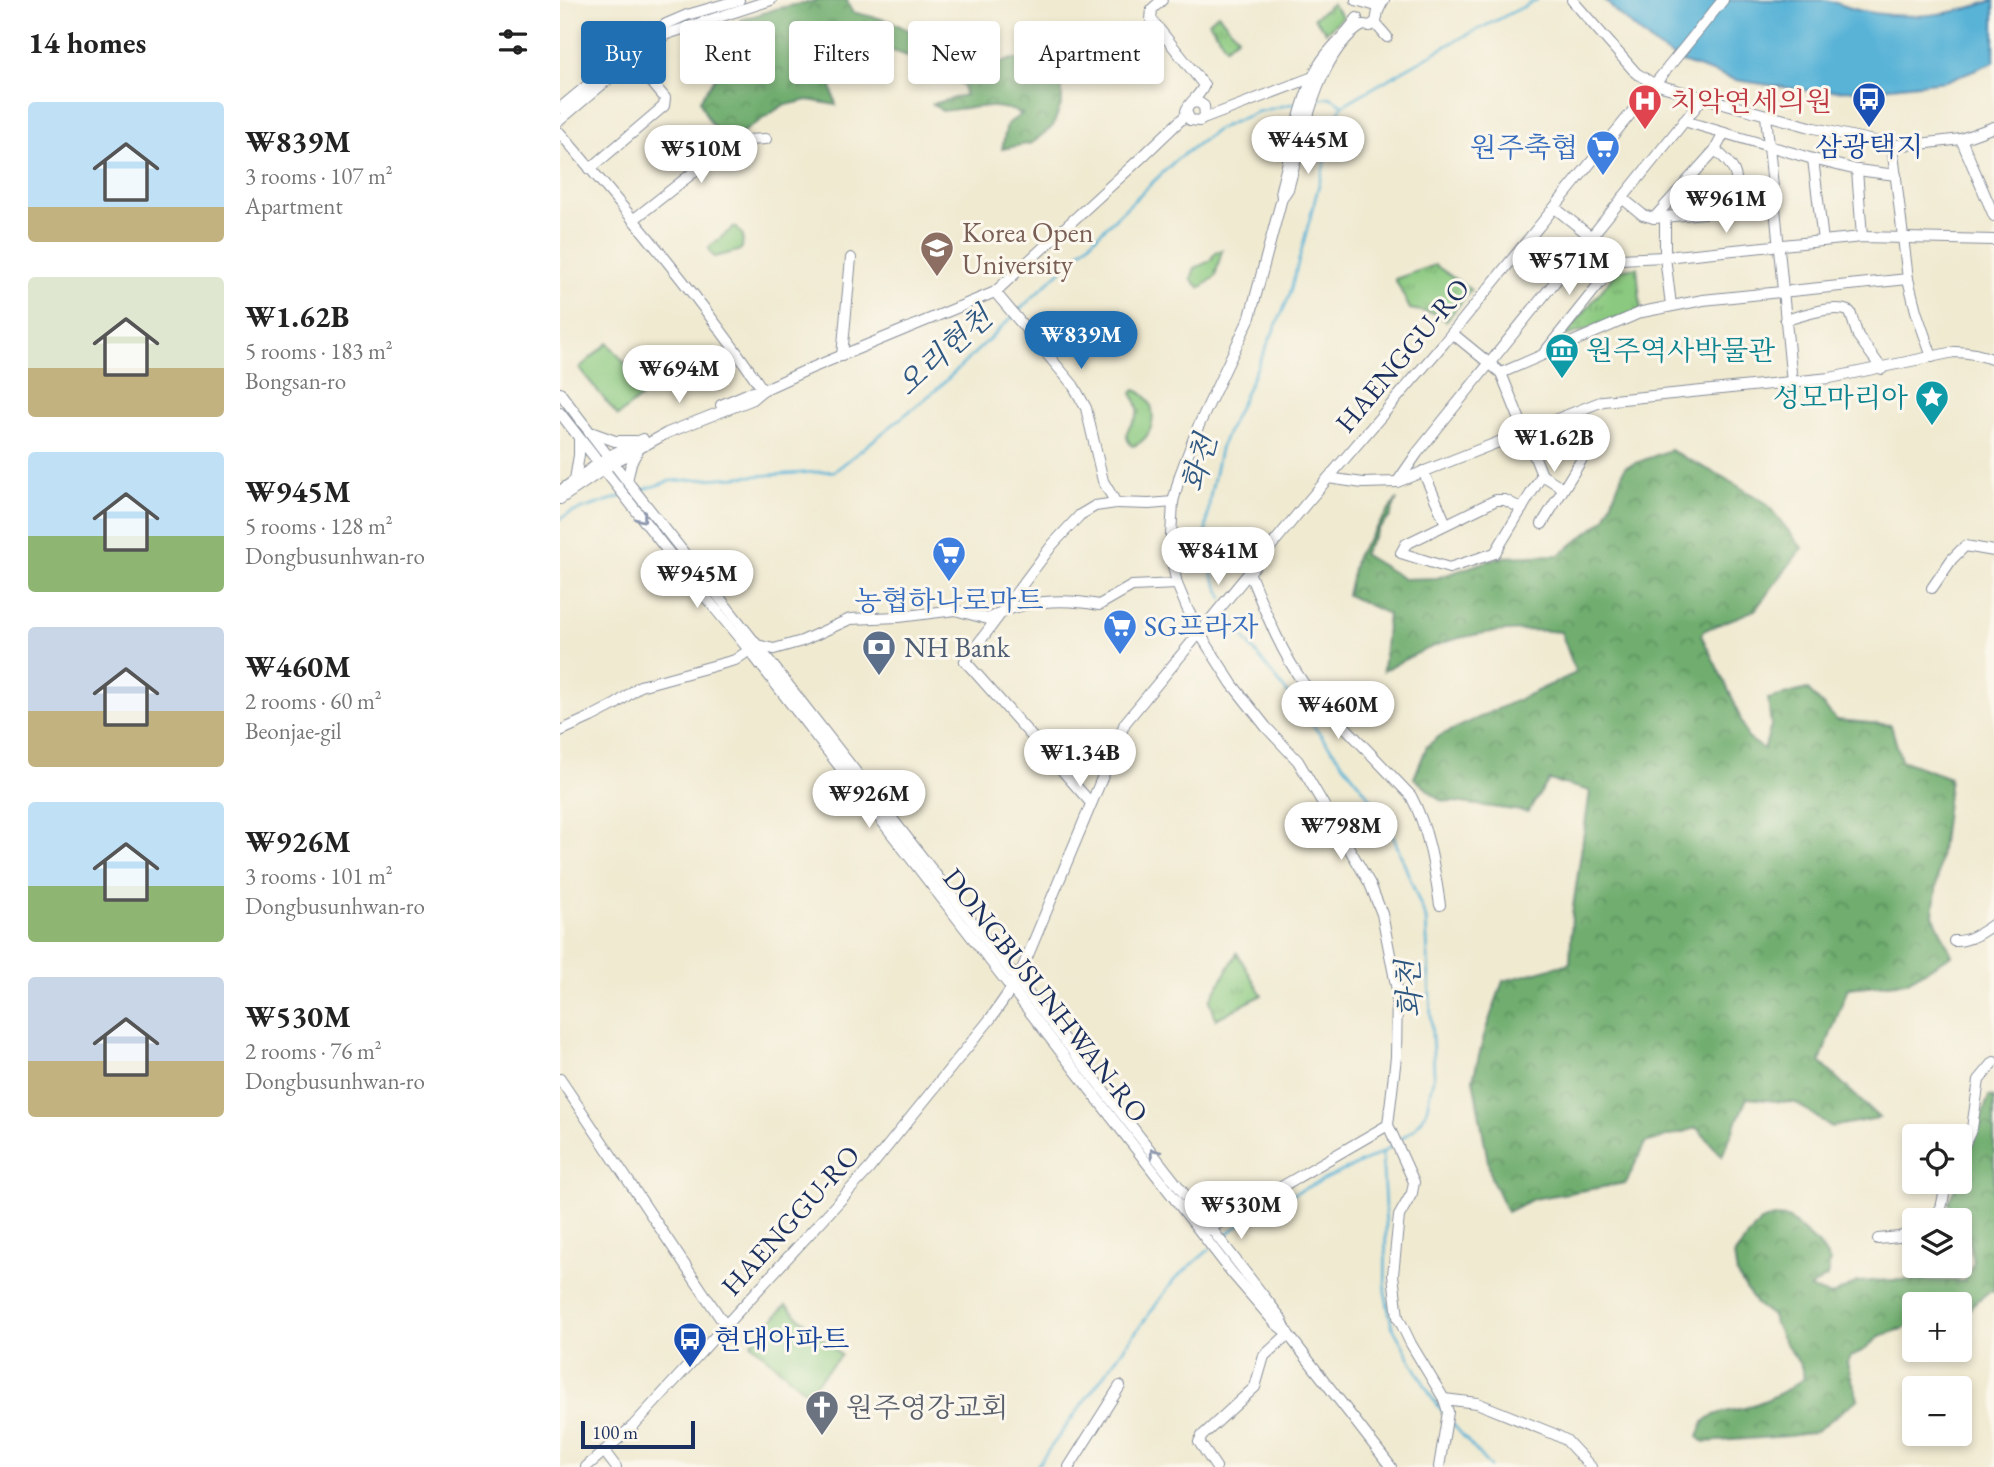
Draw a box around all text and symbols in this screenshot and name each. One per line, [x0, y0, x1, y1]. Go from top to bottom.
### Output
chip: Buy [581, 21, 666, 84]
chip: Rent [680, 21, 775, 84]
chip: Filters [789, 21, 894, 84]
chip: New [908, 21, 1000, 84]
chip: Apartment [1014, 21, 1164, 84]
text: 14 homes [28, 23, 146, 62]
icon: filters [494, 23, 532, 61]
bus stop icon: 삼광택지 [1850, 80, 1888, 129]
hospital icon: 치악연세의원 [1626, 82, 1664, 131]
place label: 치악연세의원 [1670, 83, 1832, 119]
pin: ₩445M [1259, 116, 1357, 176]
text: ₩839M [245, 122, 351, 161]
text: ₩445M [1267, 124, 1349, 154]
pin: ₩510M [652, 125, 750, 185]
supermarket icon: 원주축협 [1584, 128, 1622, 177]
place label: 삼광택지 [1815, 128, 1923, 164]
place label: 원주축협 [1470, 129, 1578, 165]
icon: home [84, 130, 168, 214]
text: ₩510M [660, 133, 742, 163]
text: 3 rooms · 107 m² [245, 161, 393, 191]
pin: ₩961M [1677, 176, 1775, 235]
text: ₩961M [1685, 183, 1767, 213]
text: Apartment [245, 191, 343, 221]
place label: Korea Open University [962, 214, 1094, 282]
school or university icon: Korea Open University [918, 229, 956, 278]
pin: ₩571M [1520, 238, 1618, 297]
text: ₩571M [1528, 245, 1610, 275]
street label: HAENGGU-RO [1327, 270, 1477, 440]
water label: 오리현천 [888, 296, 1002, 404]
text: ₩1.62B [245, 297, 349, 336]
icon: home [84, 305, 168, 389]
pin: ₩839M [1032, 312, 1130, 371]
text: ₩839M [1040, 319, 1122, 349]
museum icon: 원주역사박물관 [1543, 331, 1581, 380]
place label: 원주역사박물관 [1586, 332, 1775, 368]
text: 5 rooms · 183 m² [245, 336, 393, 366]
pin: ₩694M [630, 346, 728, 405]
text: ₩694M [638, 353, 720, 383]
text: Bongsan-ro [245, 366, 346, 396]
place icon: 성모마리아 [1913, 378, 1951, 427]
place label: 성모마리아 [1773, 379, 1908, 415]
pin: ₩1.62B [1497, 414, 1611, 474]
text: ₩1.62B [1514, 422, 1594, 452]
water label: 화천 [1173, 428, 1226, 496]
text: ₩945M [245, 472, 351, 511]
icon: home [84, 480, 168, 564]
text: 5 rooms · 128 m² [245, 511, 393, 541]
one-way arrow [634, 511, 647, 523]
pin: ₩841M [1169, 528, 1267, 587]
supermarket icon: 농협하나로마트 [930, 534, 968, 583]
text: ₩841M [1177, 535, 1259, 565]
text: Dongbusunhwan-ro [245, 541, 425, 571]
pin: ₩945M [648, 550, 746, 610]
text: ₩945M [656, 558, 738, 588]
place label: 농협하나로마트 [854, 582, 1044, 618]
supermarket icon: SG프라자 [1101, 607, 1139, 656]
place label: SG프라자 [1144, 608, 1259, 644]
bank icon: NH Bank [860, 628, 898, 677]
place label: NH Bank [904, 629, 1011, 665]
text: ₩460M [245, 647, 351, 686]
icon: home [84, 655, 168, 739]
pin: ₩460M [1289, 682, 1387, 741]
text: 2 rooms · 60 m² [245, 686, 382, 716]
text: ₩460M [1297, 689, 1379, 719]
text: Beonjae-gil [245, 716, 342, 746]
pin: ₩1.34B [1023, 730, 1137, 789]
text: ₩1.34B [1040, 737, 1120, 767]
pin: ₩926M [820, 770, 918, 830]
text: ₩926M [828, 778, 910, 808]
pin: ₩798M [1292, 802, 1390, 862]
text: ₩798M [1300, 810, 1382, 840]
text: ₩926M [245, 822, 351, 861]
icon: home [84, 830, 168, 914]
street label: DONGBUSUNHWAN-RO [935, 860, 1157, 1130]
text: 3 rooms · 101 m² [245, 861, 393, 891]
text: Dongbusunhwan-ro [245, 891, 425, 921]
water label: 화천 [1388, 957, 1430, 1019]
text: ₩530M [245, 997, 351, 1036]
icon: home [84, 1005, 168, 1089]
text: 2 rooms · 76 m² [245, 1036, 382, 1066]
text: Dongbusunhwan-ro [245, 1066, 425, 1096]
map controls [1902, 1124, 1972, 1446]
button: locate [1902, 1124, 1972, 1194]
street label: HAENGGU-RO [713, 1137, 867, 1303]
one-way arrow [1149, 1149, 1162, 1161]
pin: ₩530M [1192, 1182, 1290, 1241]
text: ₩530M [1200, 1189, 1282, 1219]
button: layers [1902, 1208, 1972, 1278]
button: + [1902, 1292, 1972, 1362]
bus stop icon: 현대아파트 [671, 1320, 709, 1369]
place label: 현대아파트 [714, 1321, 849, 1357]
button: − [1902, 1376, 1972, 1446]
church icon: 원주영강교회 [803, 1388, 841, 1437]
place label: 원주영강교회 [846, 1389, 1008, 1425]
scale bar [581, 1418, 695, 1450]
text: 100 m [592, 1420, 638, 1445]

